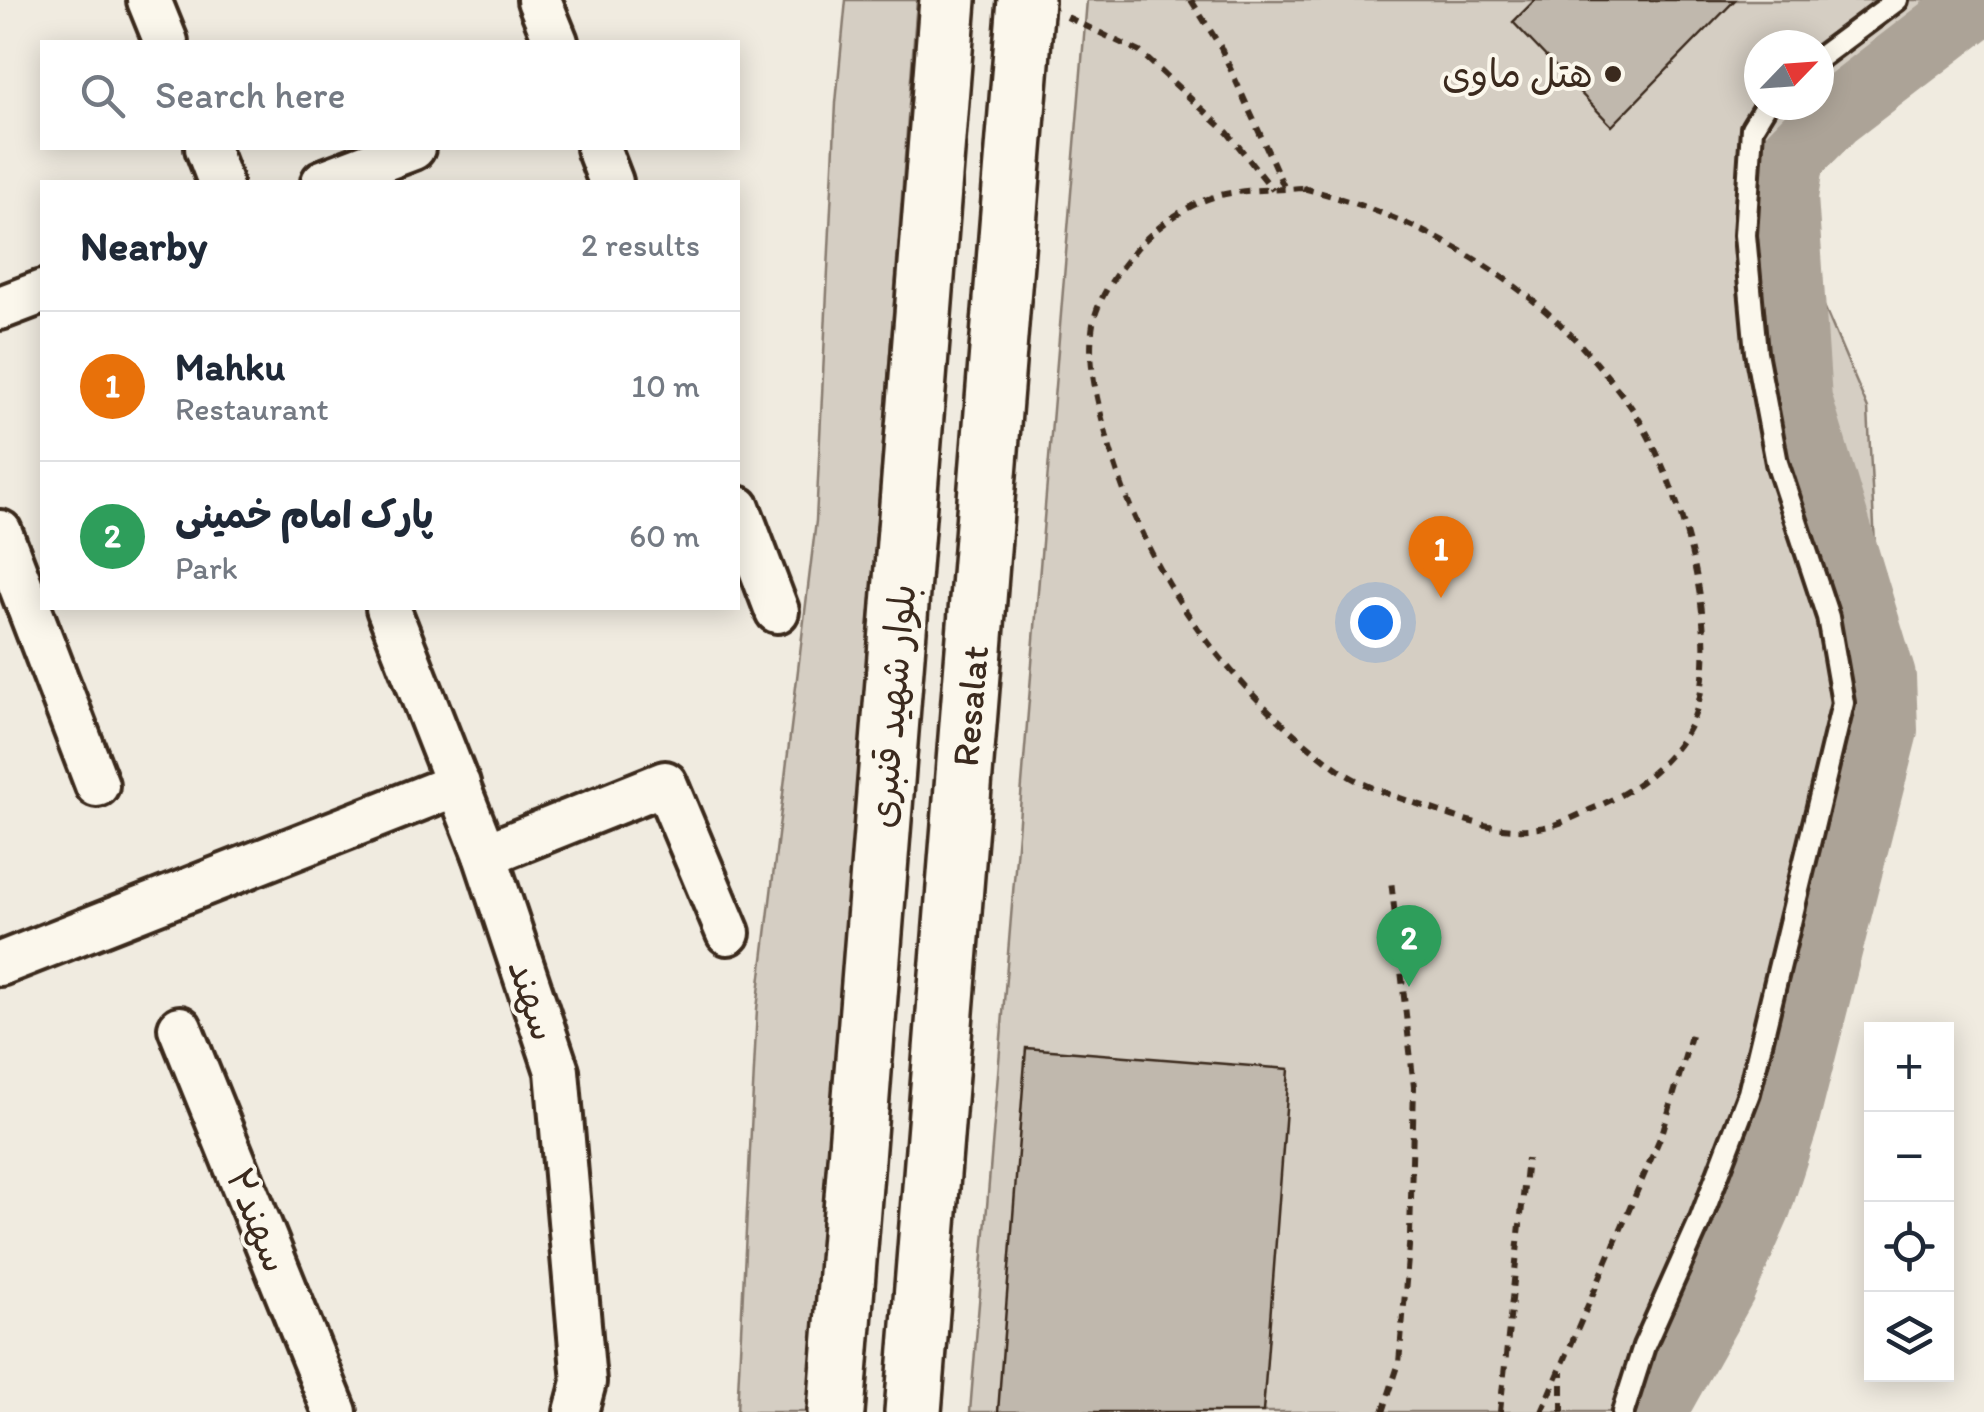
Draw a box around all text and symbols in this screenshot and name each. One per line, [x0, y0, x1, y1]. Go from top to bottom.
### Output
north arrow [1744, 30, 1834, 120]
search box [40, 40, 740, 150]
place label: هتل ماوی [1442, 51, 1593, 97]
marker: هتل ماوی [1602, 63, 1624, 85]
icon: search [75, 68, 130, 123]
text: Search here [155, 72, 346, 118]
text: Nearby [80, 220, 207, 271]
text: 2 results [581, 226, 700, 264]
text: Mahku [175, 344, 285, 390]
text: 1 [105, 367, 120, 405]
text: 10 m [631, 367, 700, 405]
text: Restaurant [175, 390, 329, 428]
text: پارک امام خمینی [175, 492, 434, 538]
pin: 1 [1408, 516, 1474, 598]
text: 2 [104, 517, 121, 555]
text: 60 m [629, 517, 700, 555]
text: Park [175, 549, 238, 587]
street label: بلوار شهید قنبری [858, 582, 926, 830]
your location [1350, 597, 1401, 648]
street label: Resalat [942, 644, 998, 768]
pin: 2 [1376, 904, 1442, 987]
street label: سهند [498, 954, 568, 1046]
map controls [1864, 1022, 1954, 1382]
button: + [1864, 1022, 1954, 1112]
button: − [1864, 1112, 1954, 1202]
street label: سهند۲ [216, 1161, 300, 1279]
button: locate [1864, 1202, 1954, 1292]
button: layers [1864, 1292, 1954, 1382]

